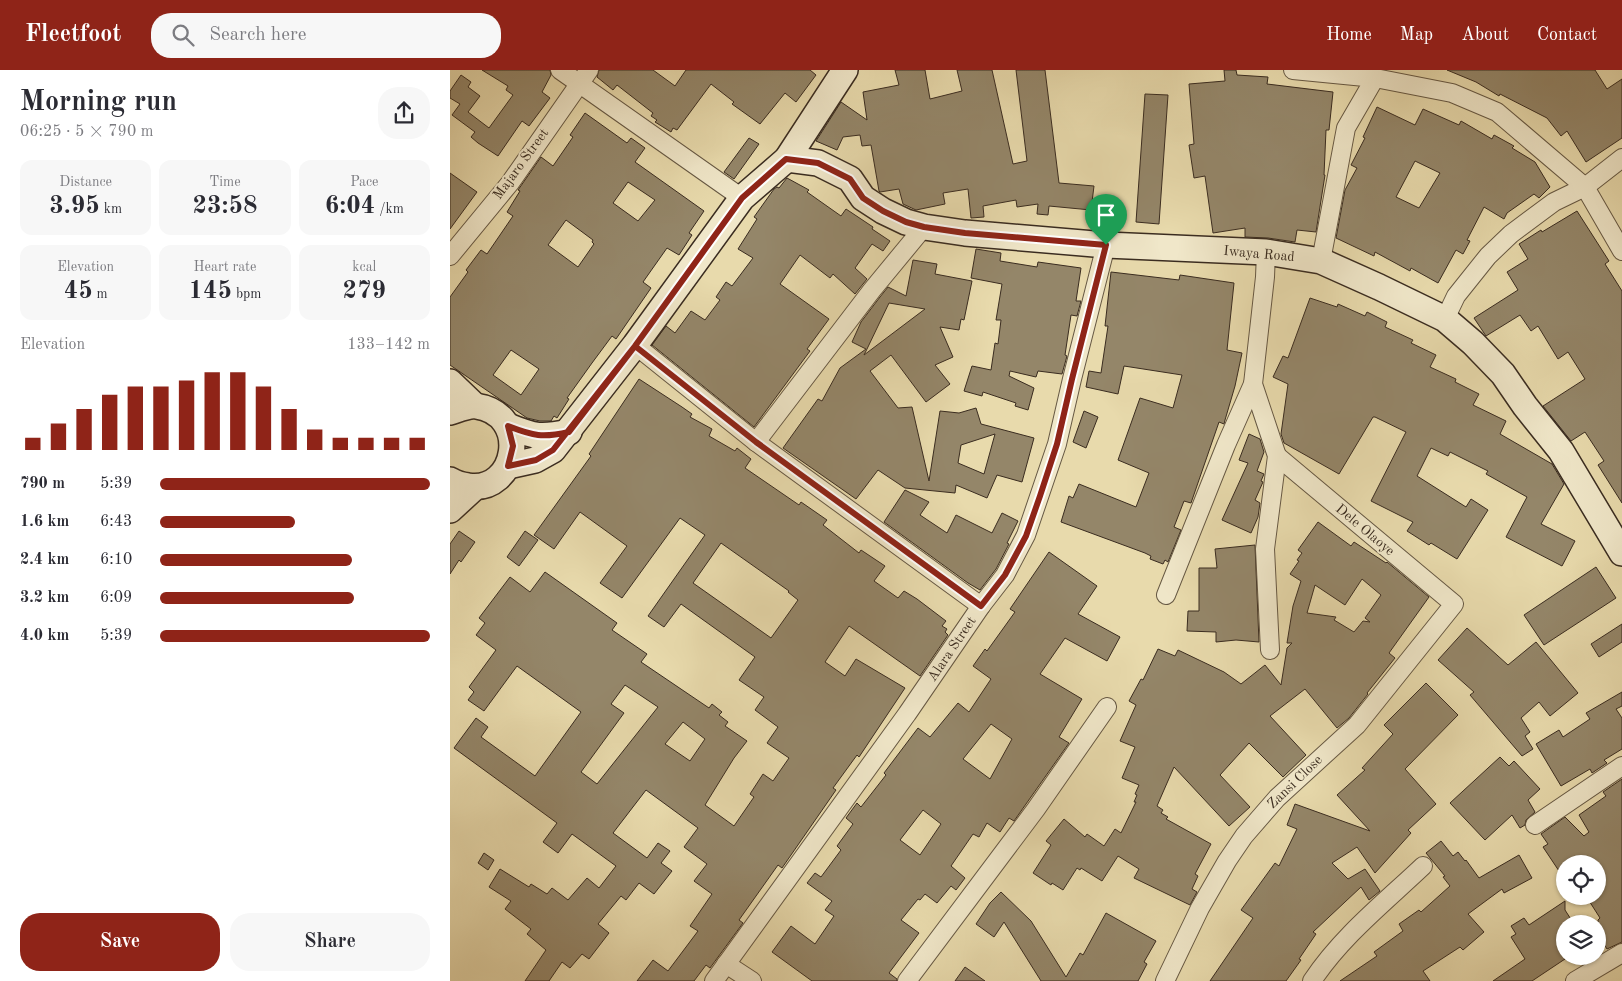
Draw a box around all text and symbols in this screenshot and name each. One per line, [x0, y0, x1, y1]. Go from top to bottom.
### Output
search box [151, 13, 501, 58]
icon: search [169, 21, 197, 49]
text: Fleetfoot [25, 23, 121, 47]
text: Search here [209, 26, 306, 45]
text: Home [1326, 26, 1372, 44]
text: Map [1400, 26, 1433, 44]
text: About [1461, 26, 1509, 44]
text: Contact [1537, 26, 1597, 44]
button: share [378, 87, 430, 139]
text: Morning run [20, 89, 177, 117]
text: 06:25 · 5 × 790 m [20, 124, 153, 140]
street label: Majaro Street [491, 126, 551, 202]
text: Distance [59, 175, 112, 189]
text: Time [209, 175, 241, 189]
text: Pace [350, 175, 379, 189]
text: 3.95 [49, 194, 100, 219]
text: 23:58 [192, 194, 258, 219]
text: 6:04 [325, 194, 375, 219]
pin [1085, 194, 1127, 245]
icon: arrive [1092, 201, 1120, 229]
text: km [100, 202, 122, 216]
text: /km [375, 202, 404, 216]
street label: Iwaya Road [1223, 244, 1295, 264]
text: Elevation [57, 260, 114, 274]
text: Heart rate [194, 260, 256, 274]
text: kcal [352, 260, 376, 274]
text: 45 [64, 279, 93, 304]
text: 145 [189, 279, 232, 304]
text: 279 [343, 279, 386, 304]
text: m [93, 287, 108, 301]
text: bpm [232, 287, 261, 301]
text: Elevation [20, 337, 85, 353]
text: 133–142 m [347, 337, 430, 353]
text: 790 m [20, 476, 65, 492]
text: 5:39 [100, 476, 132, 492]
street label: Dele Olaoye [1333, 501, 1397, 559]
text: 1.6 km [20, 514, 69, 530]
text: 6:43 [100, 514, 132, 530]
text: 2.4 km [20, 552, 69, 568]
text: 6:10 [100, 552, 132, 568]
text: 3.2 km [20, 590, 69, 606]
text: 6:09 [100, 590, 132, 606]
street label: Alara Street [925, 614, 979, 684]
text: 4.0 km [20, 628, 69, 644]
text: 5:39 [100, 628, 132, 644]
street label: Zansi Close [1265, 753, 1325, 811]
map controls [1556, 855, 1606, 965]
button: locate [1556, 855, 1606, 905]
button: Save [20, 913, 220, 971]
button: Share [230, 913, 430, 971]
button: layers [1556, 915, 1606, 965]

